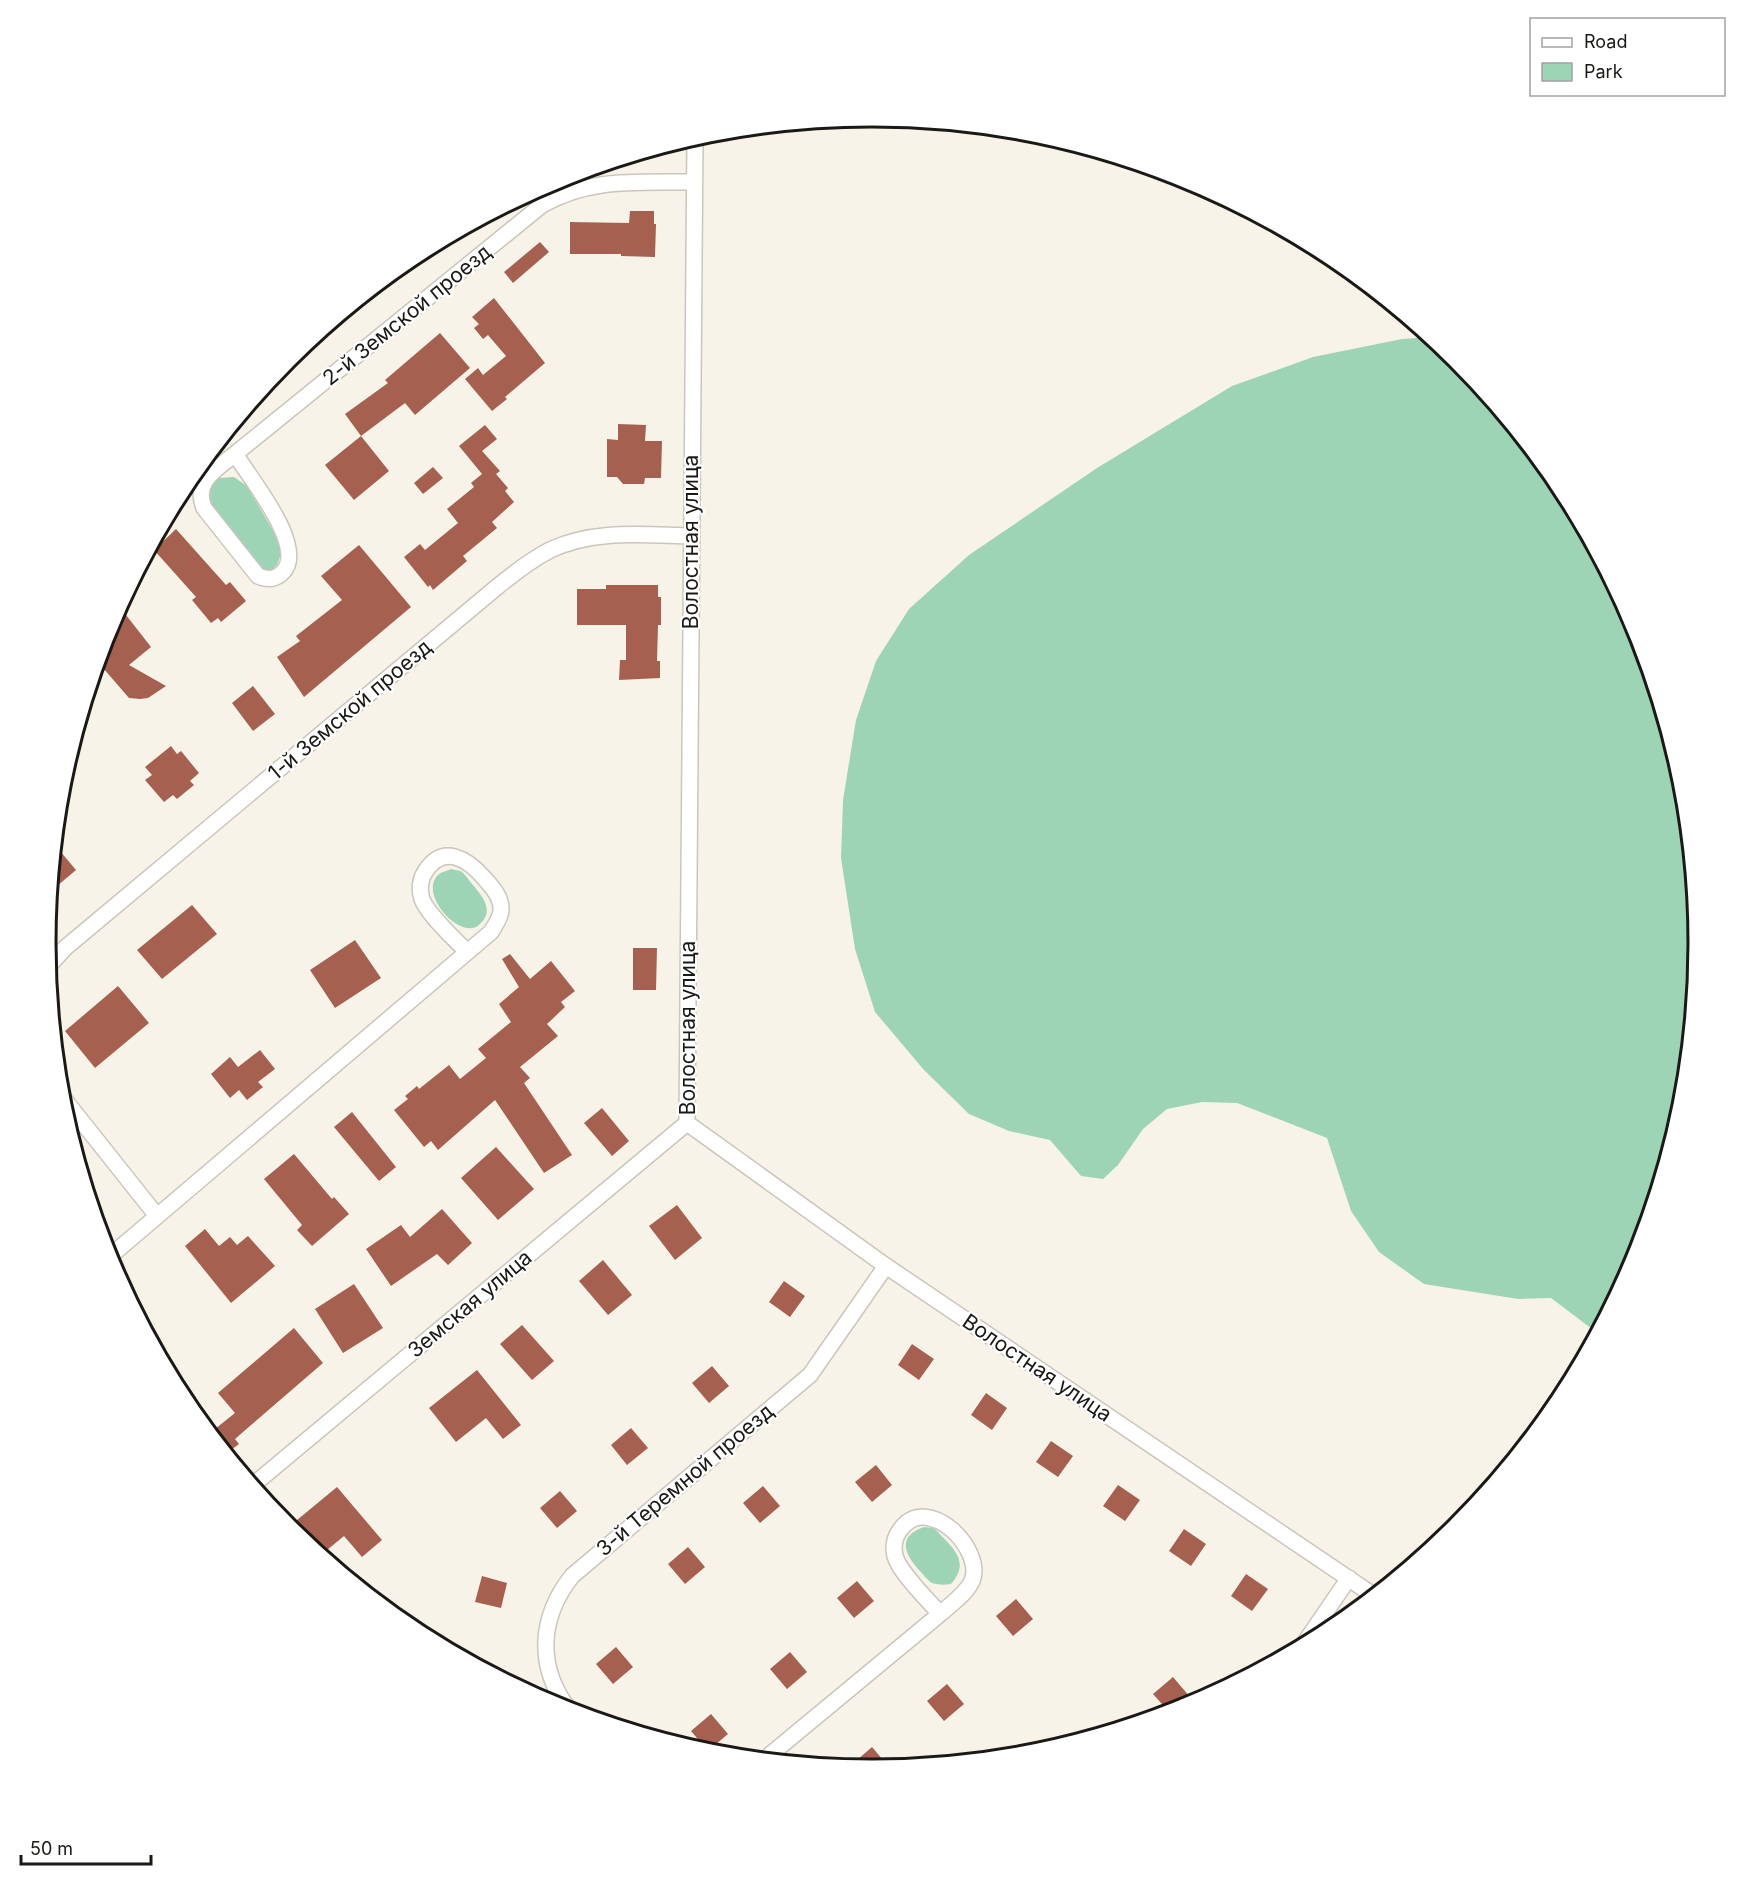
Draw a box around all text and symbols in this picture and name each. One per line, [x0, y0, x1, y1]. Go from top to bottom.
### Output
legend [1530, 18, 1725, 96]
text: Road [1584, 31, 1627, 52]
text: Park [1584, 61, 1623, 82]
street label: 2-й Земской проезд [317, 239, 496, 390]
street label: Волостная улица [678, 455, 703, 629]
street label: 1-й Земской проезд [263, 634, 436, 785]
street label: Волостная улица [675, 941, 700, 1115]
street label: Земская улица [403, 1245, 537, 1363]
street label: Волостная улица [958, 1308, 1117, 1427]
street label: 3-й Теремной проезд [591, 1398, 778, 1561]
scale bar [21, 1828, 152, 1866]
text: 50 m [30, 1838, 73, 1859]

